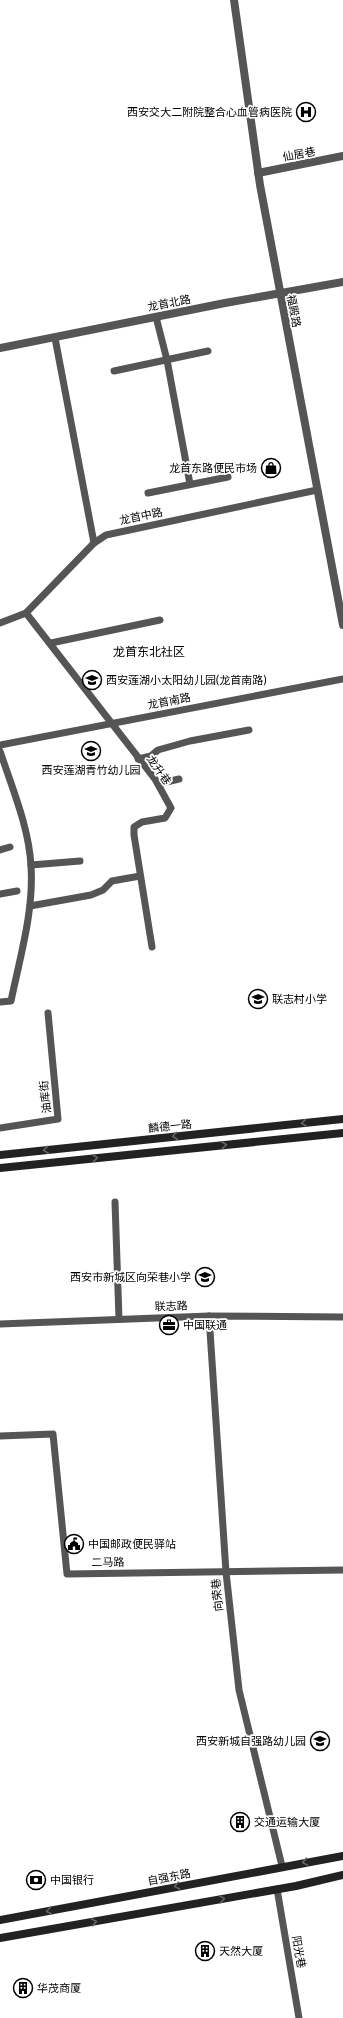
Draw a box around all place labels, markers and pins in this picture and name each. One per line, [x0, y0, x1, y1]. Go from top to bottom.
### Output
hospital icon: 西安交大二附院整合心血管病医院 [295, 101, 317, 123]
place label: 西安交大二附院整合心血管病医院 [127, 106, 292, 119]
shop icon: 龙首东路便民市场 [260, 457, 282, 479]
place label: 龙首东路便民市场 [169, 462, 257, 475]
school or university icon: 西安莲湖小太阳幼儿园(龙首南路) [81, 669, 103, 691]
place label: 西安莲湖小太阳幼儿园(龙首南路) [106, 674, 267, 687]
school or university icon: 西安莲湖青竹幼儿园 [80, 740, 102, 762]
place label: 西安莲湖青竹幼儿园 [42, 764, 141, 777]
school or university icon: 联志村小学 [247, 988, 269, 1010]
place label: 联志村小学 [272, 993, 327, 1006]
school or university icon: 西安市新城区向荣巷小学 [194, 1266, 216, 1288]
place label: 西安市新城区向荣巷小学 [70, 1271, 191, 1284]
office icon: 中国联通 [158, 1314, 180, 1336]
place label: 中国联通 [183, 1319, 227, 1332]
public building icon: 中国邮政便民驿站 [63, 1533, 85, 1555]
place label: 中国邮政便民驿站 [88, 1538, 176, 1551]
school or university icon: 西安新城自强路幼儿园 [309, 1730, 331, 1752]
place label: 西安新城自强路幼儿园 [196, 1735, 306, 1748]
building icon: 交通运输大厦 [229, 1811, 251, 1833]
place label: 交通运输大厦 [254, 1816, 320, 1829]
bank icon: 中国银行 [25, 1869, 47, 1891]
place label: 中国银行 [50, 1874, 94, 1887]
building icon: 天然大厦 [194, 1940, 216, 1962]
place label: 天然大厦 [219, 1945, 263, 1958]
building icon: 华茂商厦 [12, 1977, 34, 1999]
place label: 华茂商厦 [37, 1982, 81, 1995]

